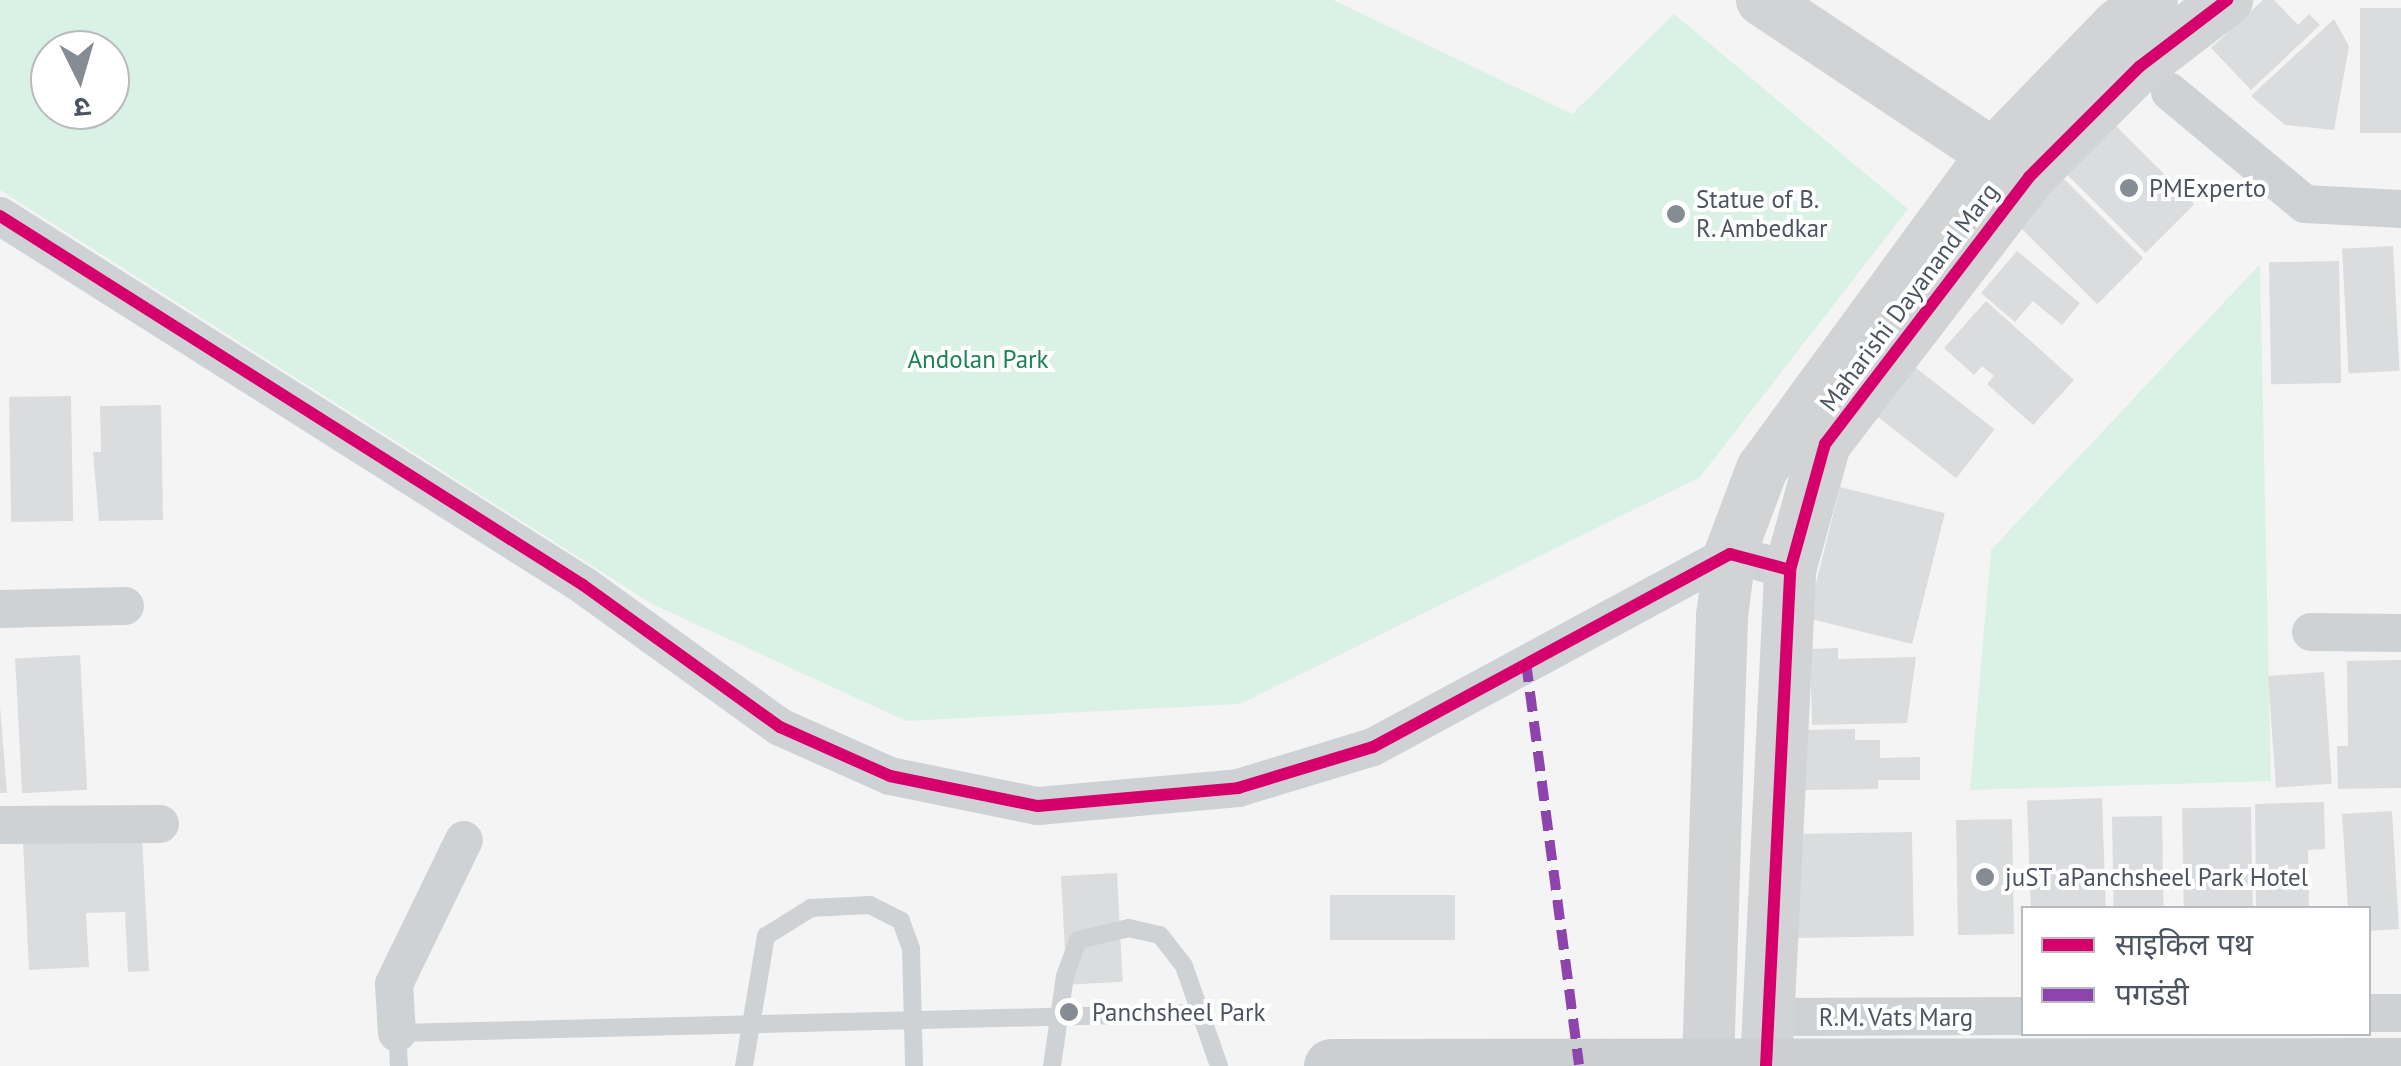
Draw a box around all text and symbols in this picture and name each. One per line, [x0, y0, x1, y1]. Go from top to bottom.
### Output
north arrow [30, 30, 130, 130]
text: उ [73, 89, 92, 128]
place label: PMExperto [2149, 173, 2266, 203]
street label: Maharishi Dayanand Marg [1813, 177, 2005, 417]
marker: PMExperto [2118, 177, 2140, 199]
place label: Statue of B. R. Ambedkar [1696, 185, 1830, 244]
marker: Statue of B. R. Ambedkar [1665, 203, 1687, 225]
park label: Andolan Park [907, 344, 1049, 374]
place label: juST aPanchsheel Park Hotel [2005, 862, 2310, 892]
marker: juST aPanchsheel Park Hotel [1974, 866, 1996, 888]
legend [2021, 906, 2371, 1036]
text: साइकिल पथ [2115, 924, 2253, 963]
text: पगडंडी [2115, 974, 2189, 1013]
place label: Panchsheel Park [1092, 997, 1265, 1027]
marker: Panchsheel Park [1056, 999, 1082, 1025]
street label: R.M. Vats Marg [1817, 1002, 1975, 1032]

